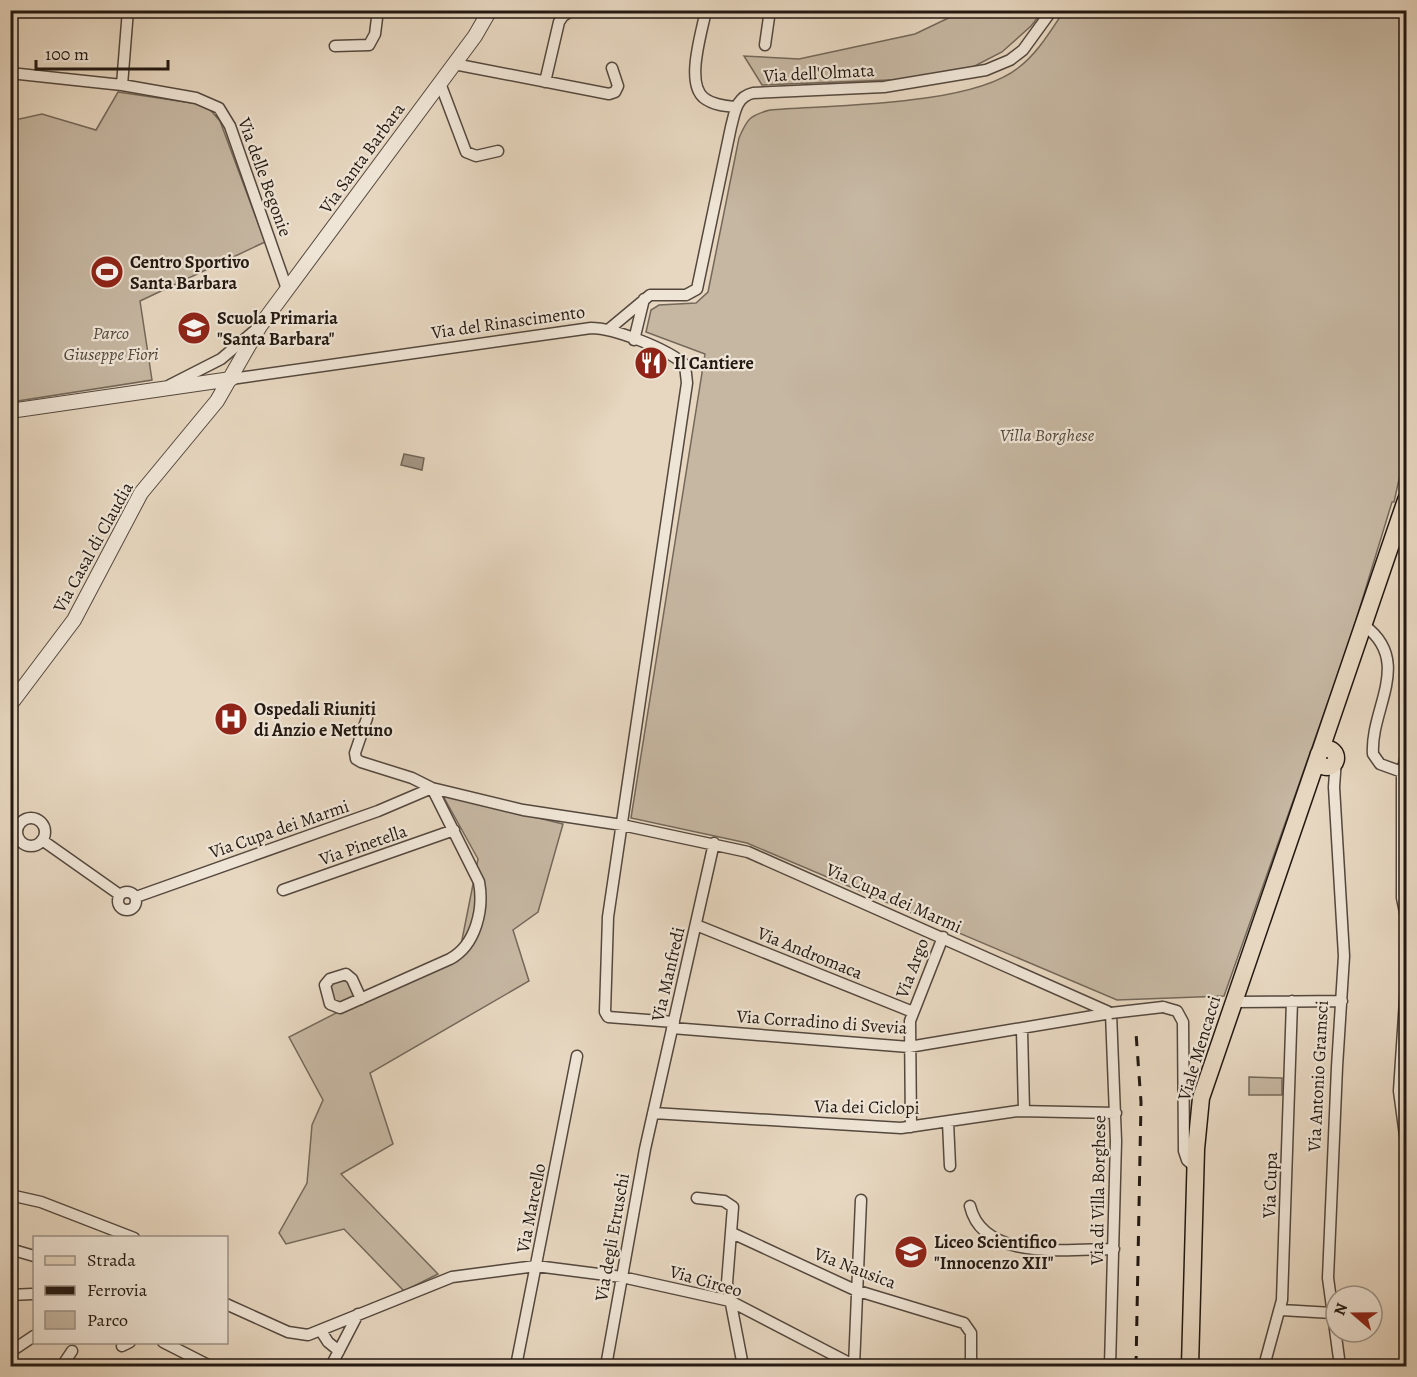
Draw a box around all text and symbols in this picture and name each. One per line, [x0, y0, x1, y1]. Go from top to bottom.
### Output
scale bar [36, 33, 168, 71]
text: 100 m [45, 42, 89, 66]
street label: Via dell'Olmata [762, 58, 876, 88]
street label: Via Santa Barbara [313, 97, 411, 219]
street label: Via delle Begonie [232, 113, 298, 240]
place label: Centro Sportivo Santa Barbara [130, 250, 250, 295]
sports icon: Centro Sportivo Santa Barbara [89, 254, 125, 290]
street label: Via del Rinascimento [429, 299, 586, 345]
place label: Scuola Primaria "Santa Barbara" [217, 306, 338, 351]
school or university icon: Scuola Primaria "Santa Barbara" [176, 310, 212, 346]
park label: Parco Giuseppe Fiori [63, 321, 159, 366]
restaurant icon: Il Cantiere [633, 345, 669, 381]
place label: Il Cantiere [674, 351, 754, 375]
park label: Villa Borghese [1000, 423, 1095, 447]
street label: Via Casal di Claudia [47, 477, 139, 617]
place label: Ospedali Riuniti di Anzio e Nettuno [254, 697, 393, 742]
hospital icon: Ospedali Riuniti di Anzio e Nettuno [213, 701, 249, 737]
street label: Via Cupa dei Marmi [205, 794, 352, 865]
street label: Via Pinetella [315, 819, 411, 872]
street label: Via Cupa dei Marmi [821, 857, 966, 939]
street label: Via Andromaca [753, 921, 867, 985]
street label: Via Manfredi [645, 924, 690, 1024]
street label: Via Argo [889, 935, 934, 1002]
street label: Viale Mencacci [1171, 993, 1226, 1104]
street label: Via Antonio Gramsci [1302, 1000, 1334, 1153]
street label: Via Corradino di Svevia [735, 1004, 909, 1040]
street label: Via dei Ciclopi [813, 1094, 920, 1120]
street label: Via di Villa Borghese [1085, 1115, 1111, 1266]
street label: Via Cupa [1257, 1151, 1283, 1219]
street label: Via Marcello [510, 1161, 551, 1256]
street label: Via degli Etruschi [589, 1171, 635, 1304]
place label: Liceo Scientifico "Innocenzo XII" [934, 1230, 1057, 1275]
school or university icon: Liceo Scientifico "Innocenzo XII" [893, 1234, 929, 1270]
legend [33, 1236, 228, 1344]
street label: Via Nausica [810, 1241, 900, 1295]
text: Strada [87, 1248, 136, 1272]
street label: Via Circeo [666, 1259, 745, 1303]
text: Ferrovia [87, 1278, 148, 1302]
north arrow [1324, 1284, 1384, 1344]
text: N [1329, 1300, 1353, 1318]
text: Parco [87, 1308, 128, 1332]

